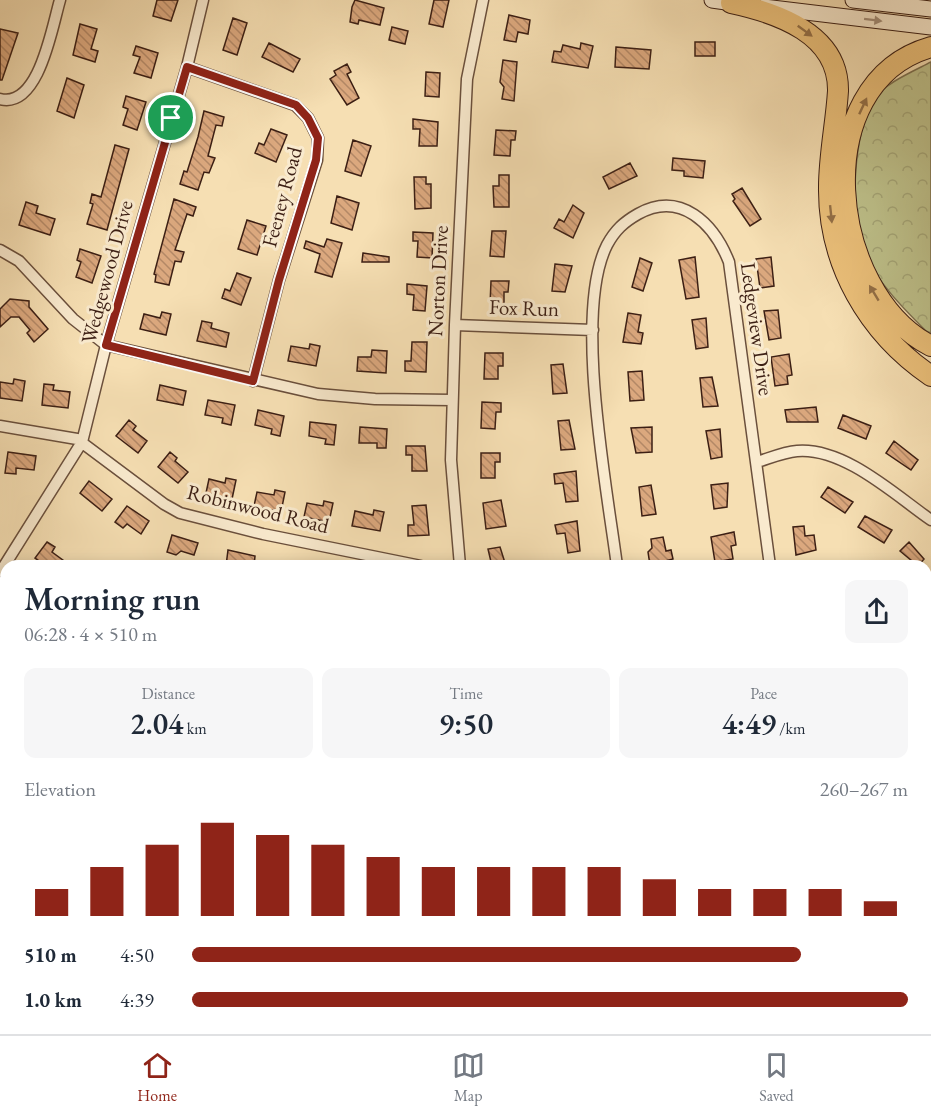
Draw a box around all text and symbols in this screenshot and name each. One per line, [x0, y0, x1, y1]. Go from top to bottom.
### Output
one-way arrow [864, 15, 883, 24]
one-way arrow [796, 25, 812, 37]
pin [145, 92, 196, 143]
one-way arrow [858, 96, 868, 114]
icon: arrive [154, 101, 187, 134]
street label: Feeney Road [255, 143, 308, 250]
street label: Wedgewood Drive [74, 197, 139, 347]
one-way arrow [826, 204, 835, 223]
street label: Norton Drive [421, 225, 454, 337]
street label: Ledgeview Drive [735, 261, 780, 397]
one-way arrow [868, 285, 879, 301]
street label: Fox Run [488, 293, 560, 322]
street label: Robinwood Road [184, 478, 332, 539]
text: Morning run [24, 577, 201, 620]
button: share [845, 580, 908, 643]
text: 06:28 · 4 × 510 m [24, 621, 157, 647]
text: Distance [142, 683, 195, 704]
text: Time [449, 683, 483, 704]
text: Pace [750, 683, 777, 704]
text: 2.04 [130, 704, 183, 743]
text: 9:50 [439, 704, 493, 743]
text: 4:49 [722, 704, 776, 743]
text: km [183, 718, 207, 739]
text: /km [776, 718, 806, 739]
text: Elevation [24, 776, 96, 802]
text: 260–267 m [820, 776, 908, 802]
text: 510 m [24, 942, 77, 968]
text: 4:50 [120, 942, 154, 968]
text: 1.0 km [24, 987, 82, 1013]
text: 4:39 [120, 987, 154, 1013]
tab: Home [137, 1049, 177, 1106]
tab: Map [452, 1049, 485, 1106]
tab: Saved [759, 1049, 794, 1106]

